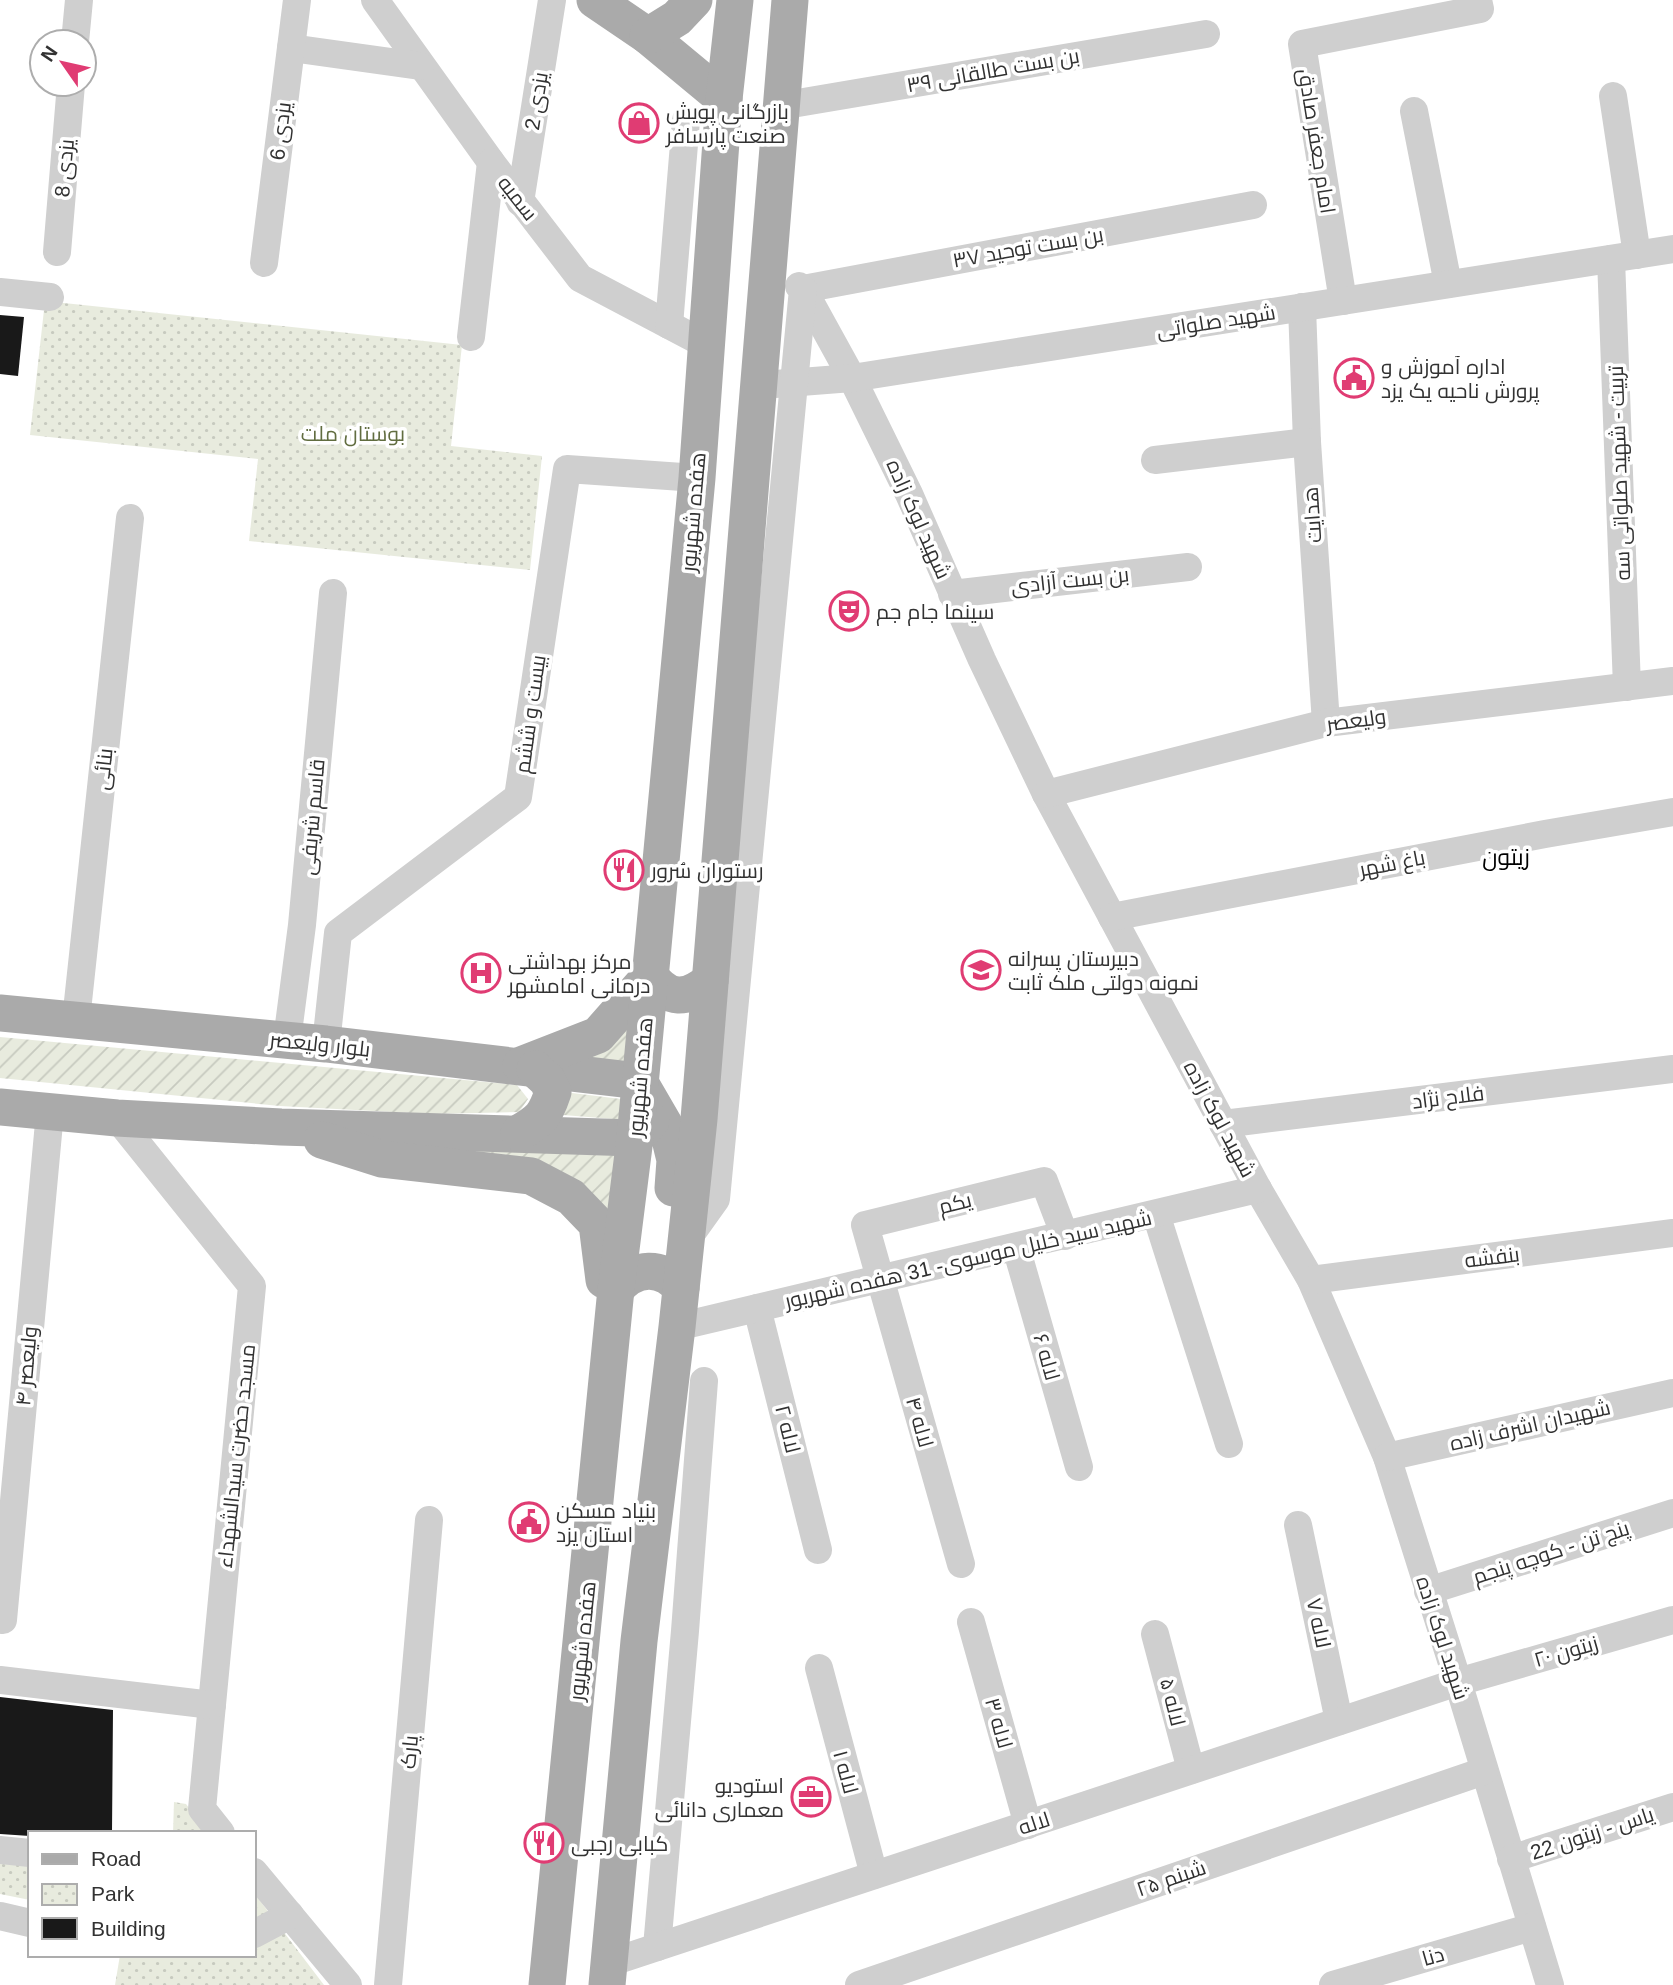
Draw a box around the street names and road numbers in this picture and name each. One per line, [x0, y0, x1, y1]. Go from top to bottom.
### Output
street label: بن‌ بست طالقانی ۳۹ [905, 43, 1082, 98]
street label: امام جعفر صادق [1291, 67, 1340, 216]
street label: یزدی 2 [520, 70, 554, 132]
street label: یزدی 6 [265, 100, 297, 162]
street label: یزدی 8 [50, 138, 80, 198]
street label: سمیه [494, 171, 542, 225]
street label: بن بست توحید ۳۷ [951, 222, 1106, 274]
street label: شهید صلواتی [1155, 300, 1277, 344]
street label: تربیت - شهید صلواتی سه [1604, 365, 1636, 581]
street label: هفده شهریور [676, 451, 712, 574]
street label: شهید لوک زاده [881, 456, 956, 583]
street label: هدایت [1299, 486, 1325, 544]
street label: بن بست آزادی [1010, 562, 1130, 600]
street label: بیست و ششم [510, 653, 553, 775]
street label: ولیعصر [1324, 704, 1388, 737]
street label: بنائی [89, 747, 119, 791]
street label: قاسم شریفی [295, 758, 332, 876]
street label: باغ شهر [1356, 845, 1428, 884]
street label: هفده شهریور [623, 1016, 659, 1139]
street label: بلوار ولیعصر [267, 1027, 372, 1062]
street label: شهید لوک زاده [1178, 1057, 1260, 1182]
street label: فلاح نژاد [1411, 1081, 1486, 1116]
street label: یکم [936, 1188, 975, 1221]
street label: شهید سید خلیل موسوی- 31 هفده شهریور [781, 1205, 1154, 1315]
street label: بنفشه [1463, 1242, 1521, 1272]
street label: ولیعصر ۴ [11, 1325, 42, 1407]
street label: لاله ۶ [1029, 1331, 1065, 1383]
street label: مسجد حضرت سیدالشهداء [213, 1343, 261, 1569]
street label: لاله ۴ [902, 1394, 938, 1450]
street label: شهیدان اشرف زاده [1447, 1395, 1613, 1457]
street label: لاله ۲ [771, 1403, 805, 1455]
street label: پنج تن - کوچه پنجم [1470, 1516, 1633, 1591]
street label: شهید لوک زاده [1410, 1573, 1474, 1703]
street label: هفده شهریور [564, 1580, 602, 1703]
street label: لاله ۷ [1303, 1596, 1335, 1650]
street label: زیتون ۲۰ [1531, 1631, 1601, 1673]
street label: لاله ۵ [1156, 1676, 1190, 1728]
street label: لاله ۳ [981, 1695, 1017, 1751]
street label: پارک [396, 1734, 425, 1770]
street label: لاله ۱ [829, 1748, 863, 1796]
street label: یاس - زیتون 22 [1527, 1802, 1658, 1866]
street label: لاله [1015, 1807, 1053, 1839]
street label: شبنم ۲۵ [1133, 1855, 1210, 1903]
street label: دنا [1419, 1942, 1447, 1970]

